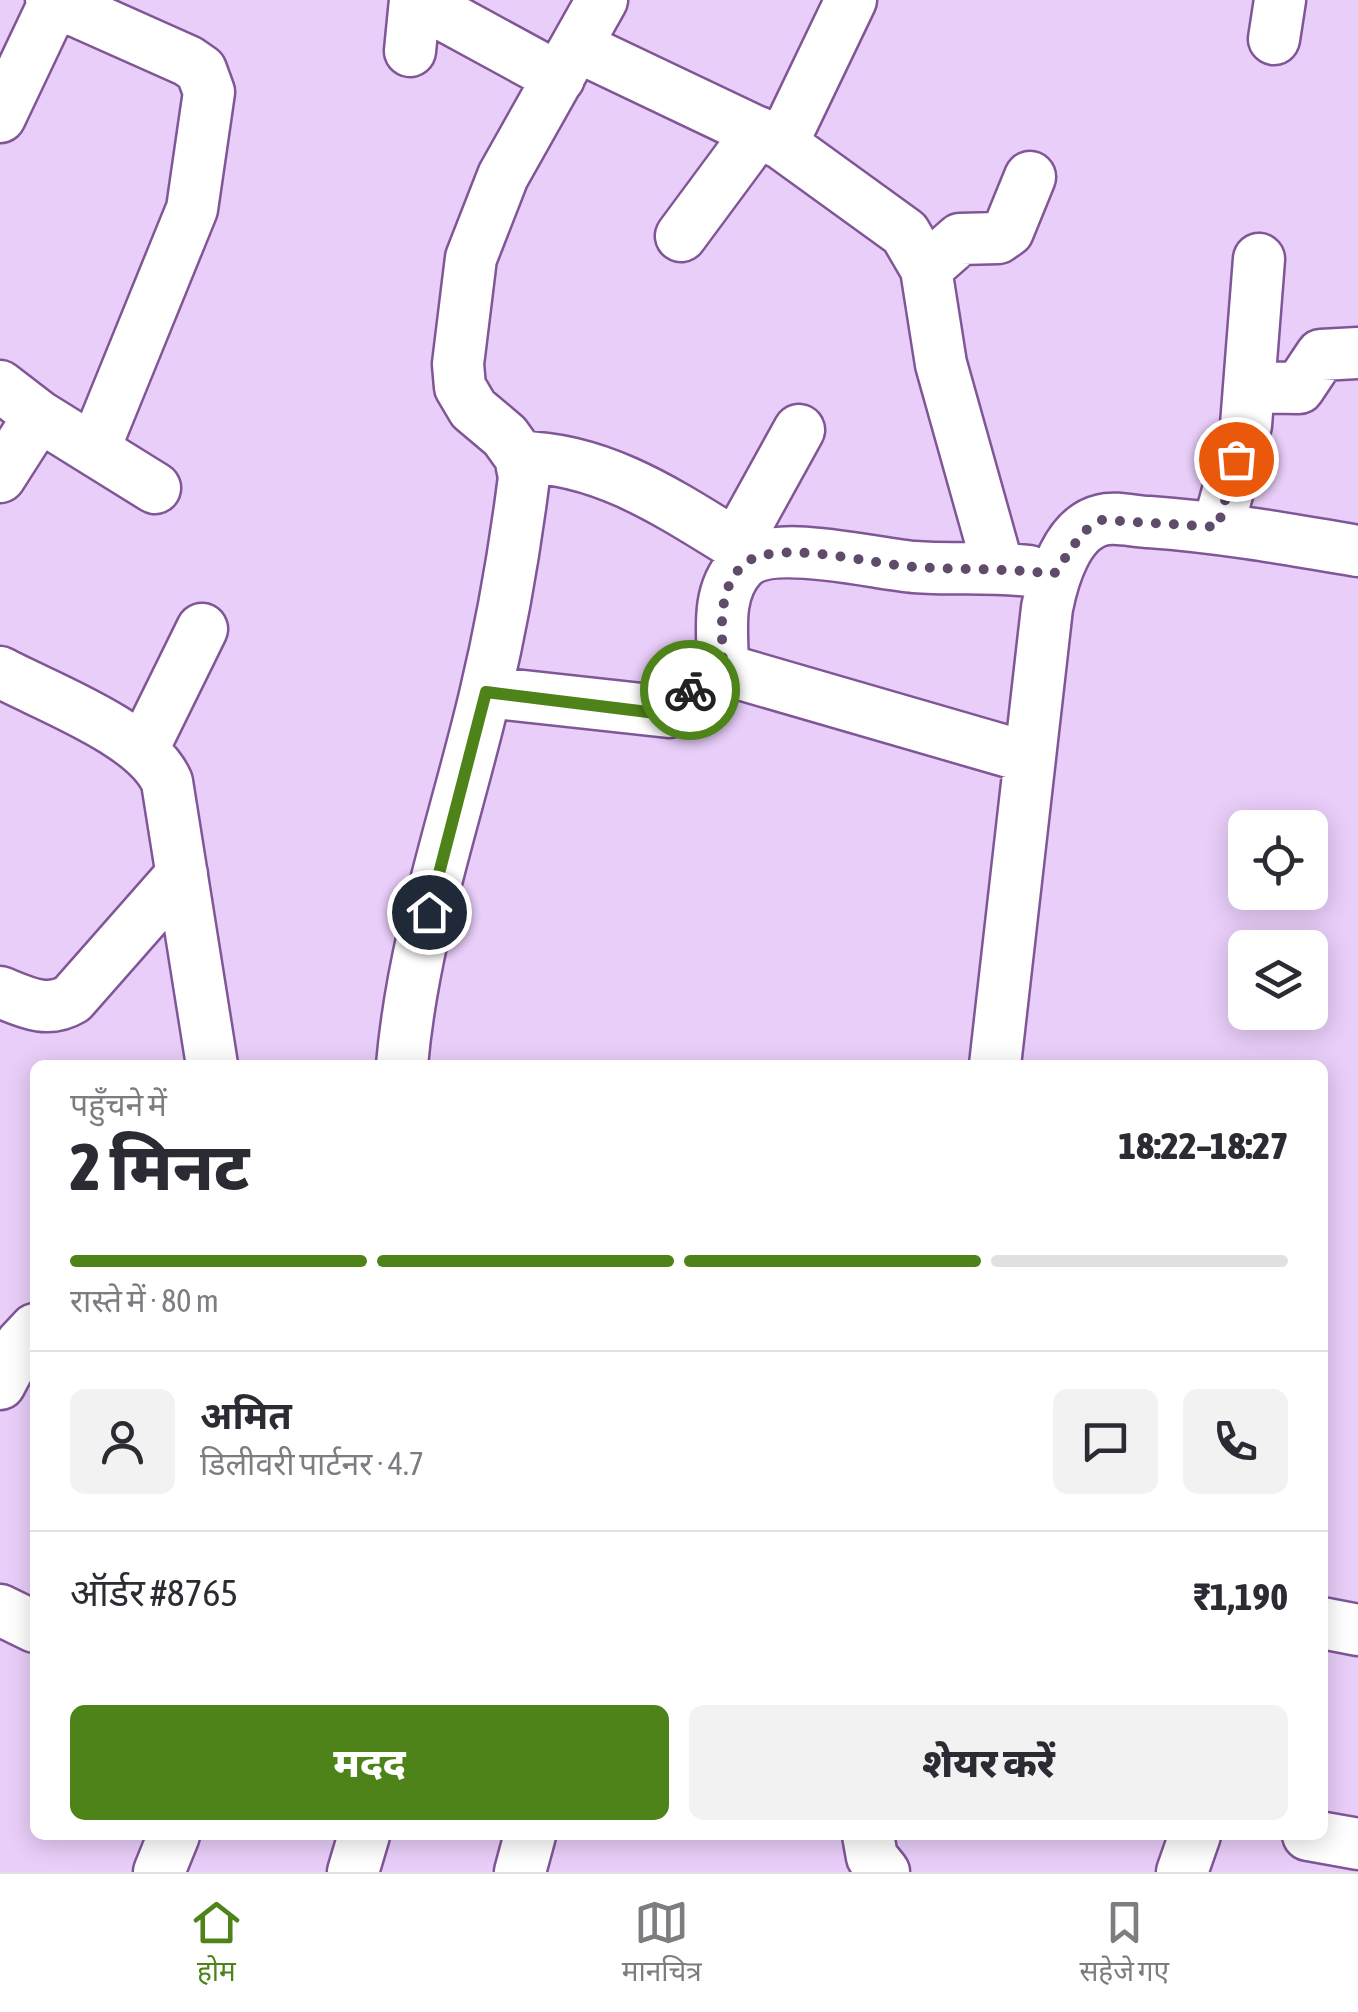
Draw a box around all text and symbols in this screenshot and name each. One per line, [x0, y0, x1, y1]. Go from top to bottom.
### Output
pin [1194, 417, 1279, 502]
icon: bag [1209, 432, 1264, 487]
courier [640, 640, 740, 740]
icon: bike [663, 663, 718, 718]
map controls [1228, 810, 1328, 1030]
button: locate [1228, 810, 1328, 910]
pin [387, 870, 472, 955]
icon: home [402, 885, 457, 940]
button: layers [1228, 930, 1328, 1030]
text: पहुँचने में [70, 1086, 167, 1123]
text: 18:22–18:27 [1118, 1124, 1288, 1167]
text: 2 मिनट [70, 1129, 249, 1204]
text: रास्ते में · 80 m [70, 1282, 219, 1319]
button: person [70, 1389, 175, 1494]
button: chat [1053, 1389, 1158, 1494]
button: phone [1183, 1389, 1288, 1494]
text: अमित [200, 1394, 292, 1437]
text: डिलीवरी पार्टनर · 4.7 [200, 1445, 424, 1482]
text: ऑर्डर #8765 [70, 1571, 238, 1614]
text: ₹1,190 [1193, 1575, 1288, 1618]
button: मदद [70, 1705, 669, 1820]
button: शेयर करें [689, 1705, 1288, 1820]
tab: होम [189, 1895, 244, 1992]
tab: मानचित्र [622, 1895, 702, 1992]
tab: सहेजे गए [1079, 1895, 1169, 1992]

